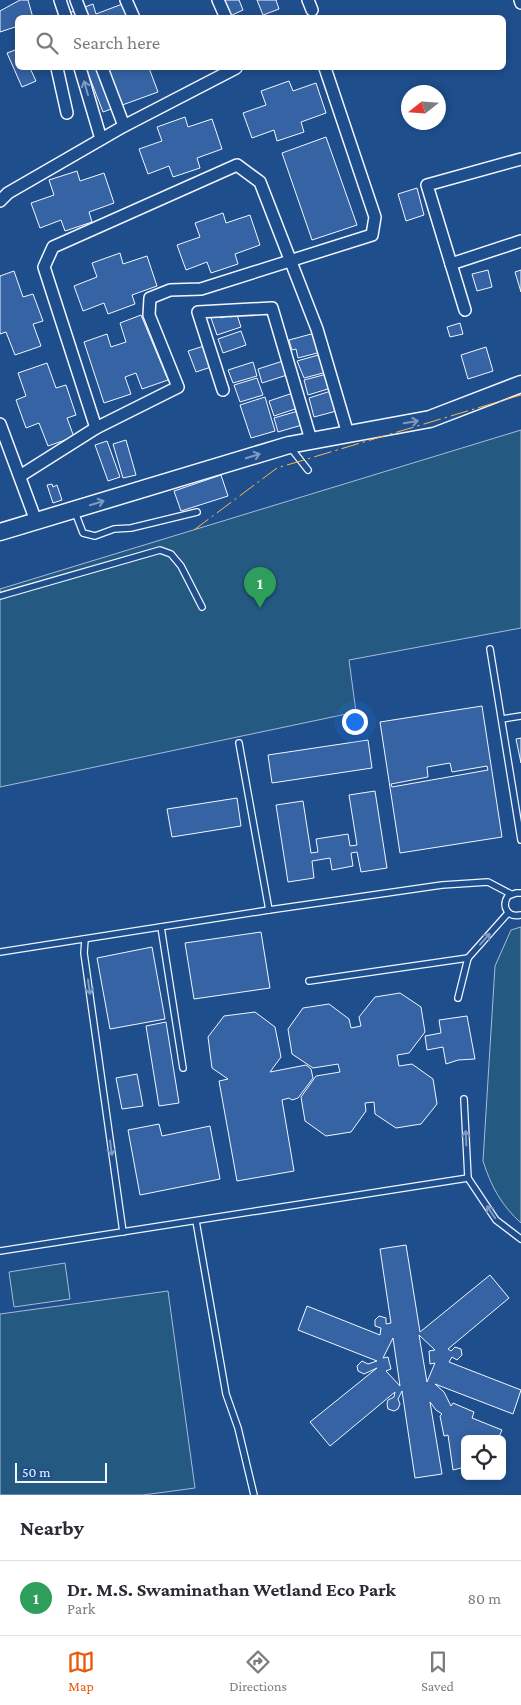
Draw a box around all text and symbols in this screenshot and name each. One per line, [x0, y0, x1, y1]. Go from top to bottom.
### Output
search box [15, 15, 506, 70]
icon: search [33, 29, 61, 57]
text: Search here [73, 32, 160, 53]
one-way arrow [81, 81, 91, 97]
north arrow [401, 85, 446, 130]
one-way arrow [403, 417, 419, 427]
one-way arrow [244, 450, 260, 460]
one-way arrow [89, 497, 105, 507]
pin: 1 [244, 567, 276, 608]
your location [342, 709, 368, 735]
one-way arrow [479, 932, 490, 945]
one-way arrow [84, 979, 94, 995]
one-way arrow [461, 1131, 470, 1147]
one-way arrow [106, 1140, 116, 1156]
one-way arrow [486, 1205, 496, 1219]
map controls [461, 1435, 506, 1480]
button: locate [461, 1435, 506, 1480]
scale bar [15, 1460, 108, 1483]
text: 50 m [22, 1464, 50, 1480]
text: Nearby [20, 1516, 84, 1540]
text: Dr. M.S. Swaminathan Wetland Eco Park [67, 1579, 396, 1600]
text: 1 [33, 1590, 39, 1607]
text: 80 m [467, 1590, 501, 1607]
text: Park [67, 1600, 95, 1617]
tab: Map [67, 1648, 95, 1694]
tab: Directions [229, 1648, 287, 1694]
tab: Saved [421, 1648, 454, 1694]

